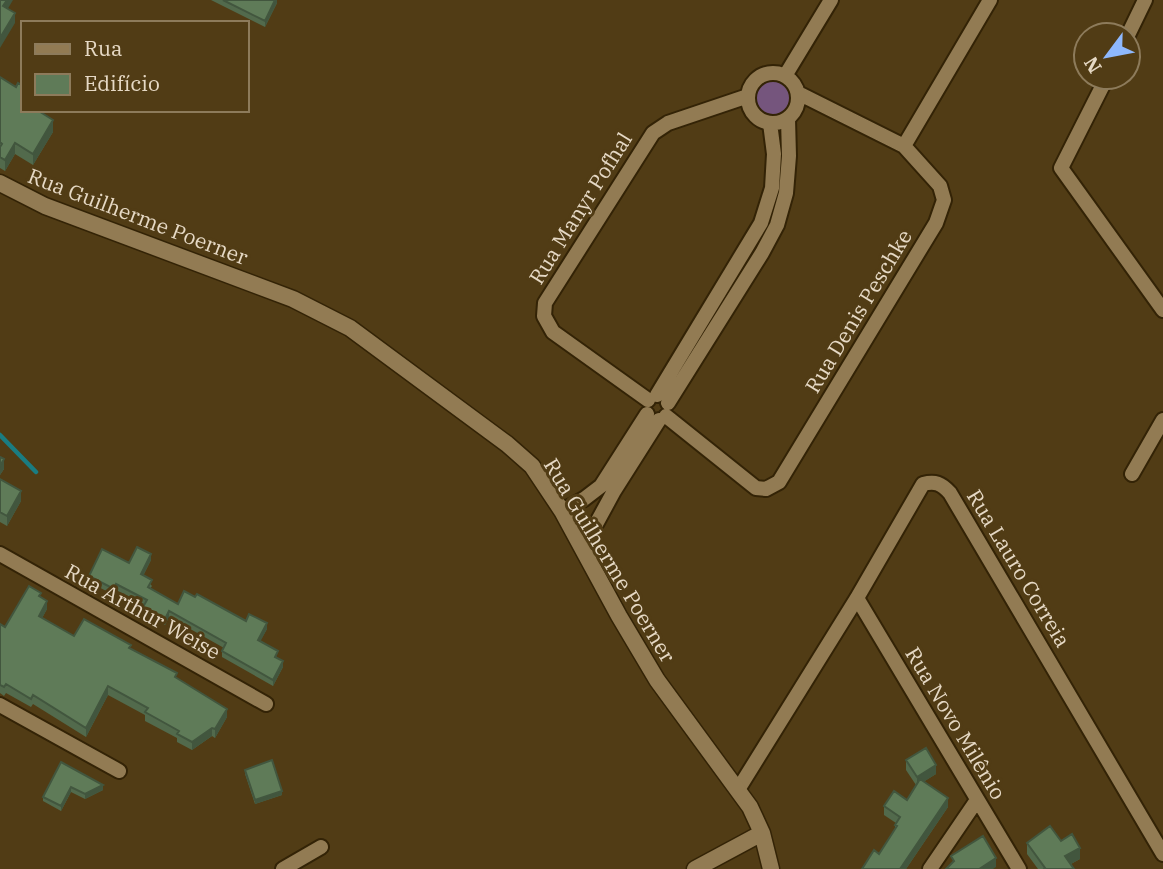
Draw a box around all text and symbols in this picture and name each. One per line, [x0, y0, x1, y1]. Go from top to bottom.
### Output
legend [21, 21, 248, 112]
north arrow [1072, 21, 1142, 91]
text: Rua [84, 34, 122, 62]
text: N [1078, 52, 1107, 78]
text: Edifício [84, 69, 160, 97]
street label: Rua Manyr Pofhal [522, 127, 638, 289]
street label: Rua Guilherme Poerner [24, 161, 253, 271]
street label: Rua Denis Peschke [798, 224, 918, 398]
street label: Rua Guilherme Poerner [538, 453, 682, 668]
street label: Rua Lauro Correia [961, 484, 1077, 652]
street label: Rua Arthur Weise [60, 557, 226, 665]
street label: Rua Novo Milênio [899, 642, 1013, 804]

